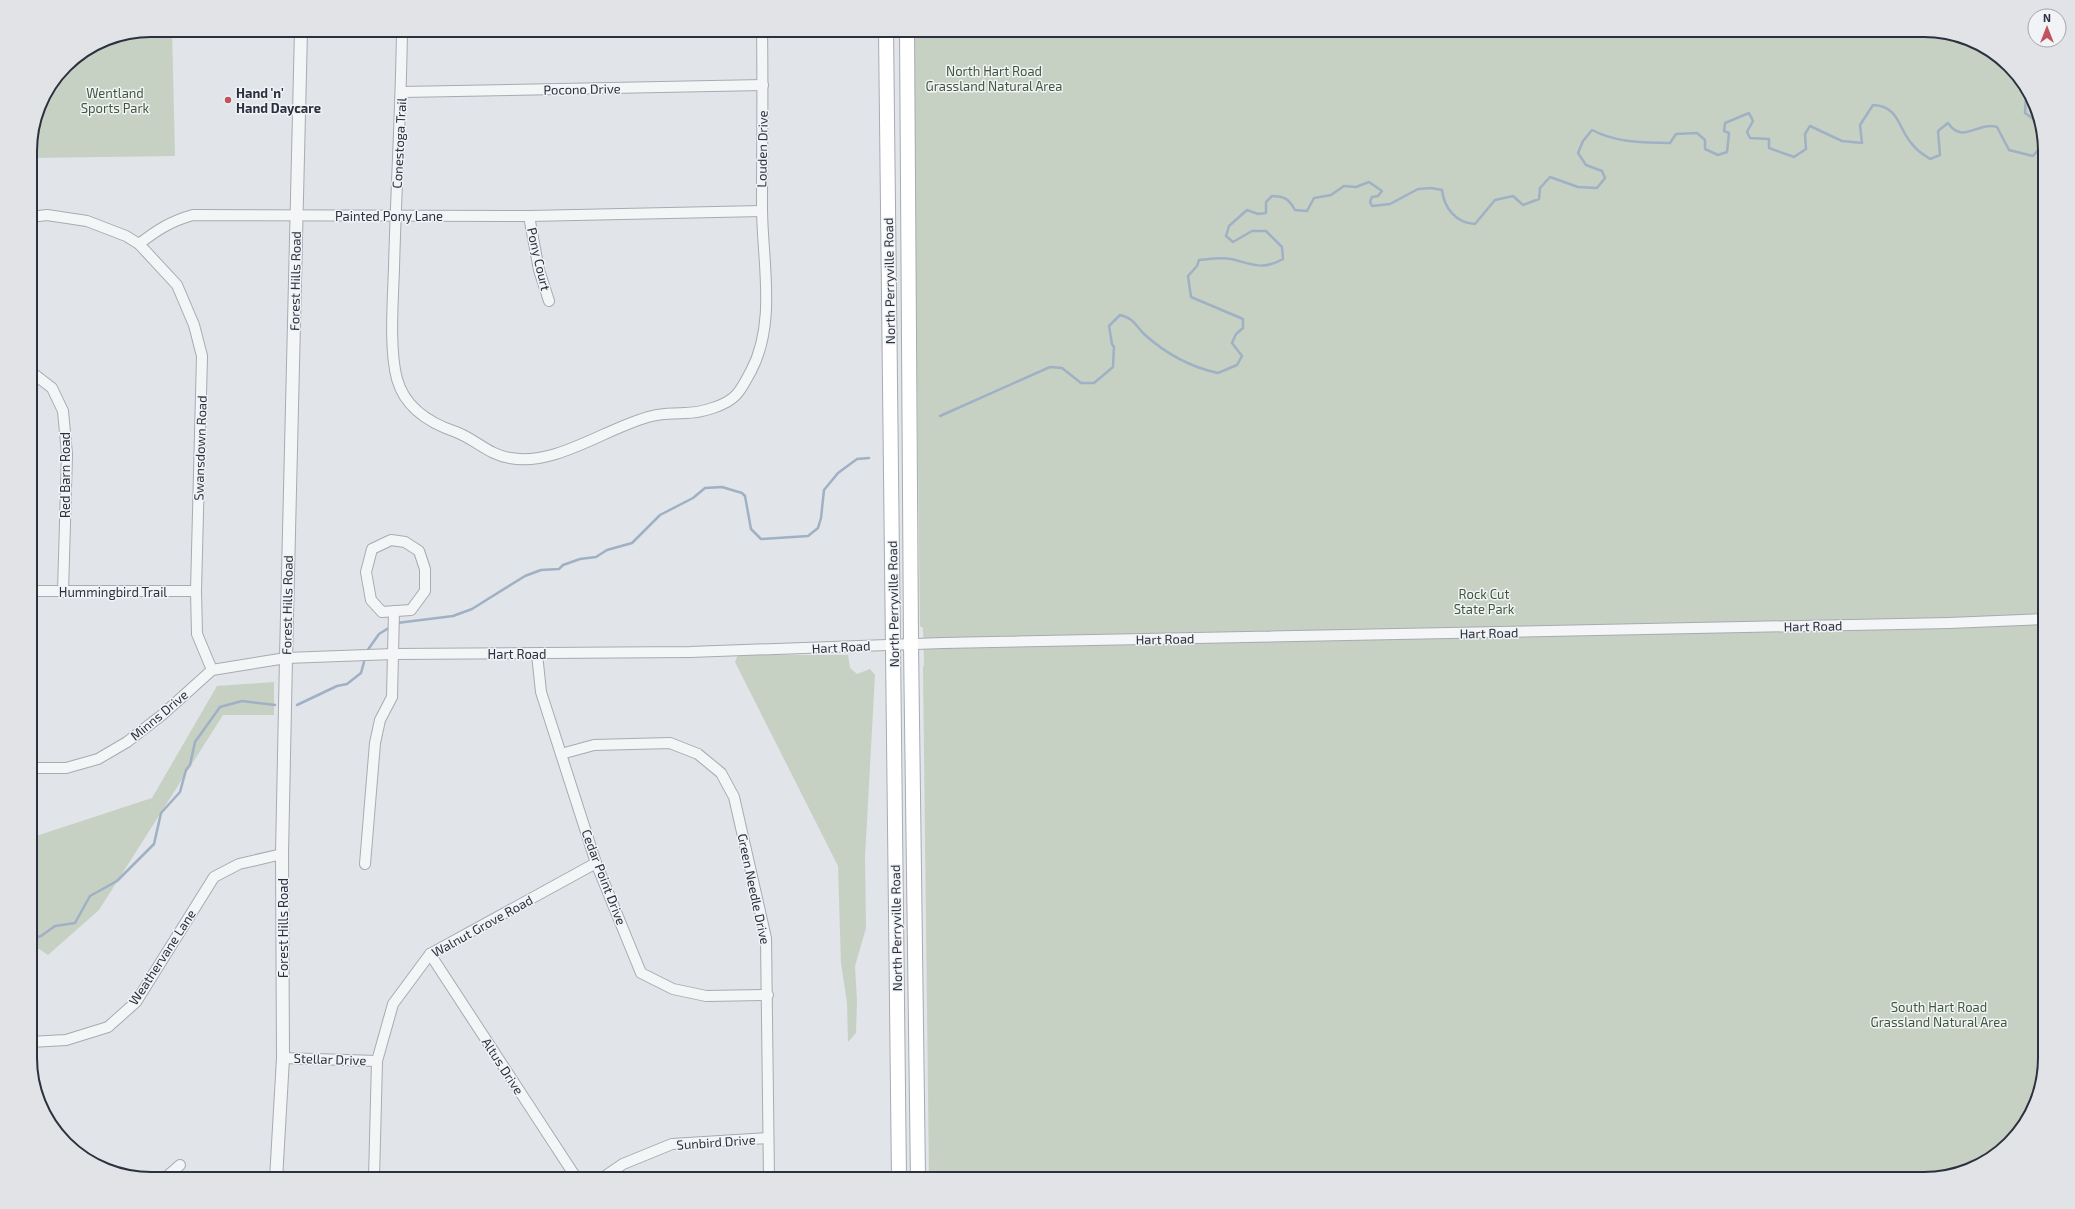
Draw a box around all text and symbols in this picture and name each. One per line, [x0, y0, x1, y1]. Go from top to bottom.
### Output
north arrow [2027, 8, 2067, 48]
text: N [2043, 11, 2051, 24]
park label: North Hart Road Grassland Natural Area [925, 63, 1063, 94]
street label: Pocono Drive [543, 80, 621, 98]
park label: Wentland Sports Park [81, 85, 150, 116]
place label: Hand 'n' Hand Daycare [236, 85, 321, 116]
marker: Hand 'n' Hand Daycare [223, 95, 233, 105]
street label: Conestoga Trail [389, 97, 409, 189]
street label: Louden Drive [753, 110, 771, 188]
street label: Painted Pony Lane [335, 208, 443, 224]
street label: North Perryville Road [880, 218, 898, 344]
street label: Pony Court [524, 226, 554, 292]
street label: Forest Hills Road [286, 231, 304, 331]
street label: Swansdown Road [190, 395, 210, 501]
street label: Red Barn Road [57, 432, 73, 518]
street label: North Perryville Road [884, 541, 902, 667]
street label: Forest Hills Road [278, 555, 296, 655]
street label: Hummingbird Trail [59, 584, 167, 600]
park label: Rock Cut State Park [1454, 586, 1515, 617]
street label: Hart Road [1783, 617, 1843, 635]
street label: Hart Road [1459, 624, 1519, 642]
street label: Hart Road [1135, 630, 1195, 648]
street label: Hart Road [811, 637, 871, 657]
street label: Hart Road [488, 646, 546, 662]
street label: Minns Drive [127, 686, 191, 744]
street label: Cedar Point Drive [578, 827, 630, 927]
street label: Green Needle Drive [734, 832, 774, 946]
street label: North Perryville Road [887, 865, 905, 991]
street label: Forest Hills Road [275, 878, 291, 978]
street label: Walnut Grove Road [429, 892, 535, 960]
street label: Weathervane Lane [125, 906, 199, 1008]
park label: South Hart Road Grassland Natural Area [1870, 999, 2008, 1030]
street label: Altus Drive [479, 1035, 527, 1097]
street label: Stellar Drive [293, 1050, 367, 1068]
street label: Sunbird Drive [676, 1131, 756, 1153]

